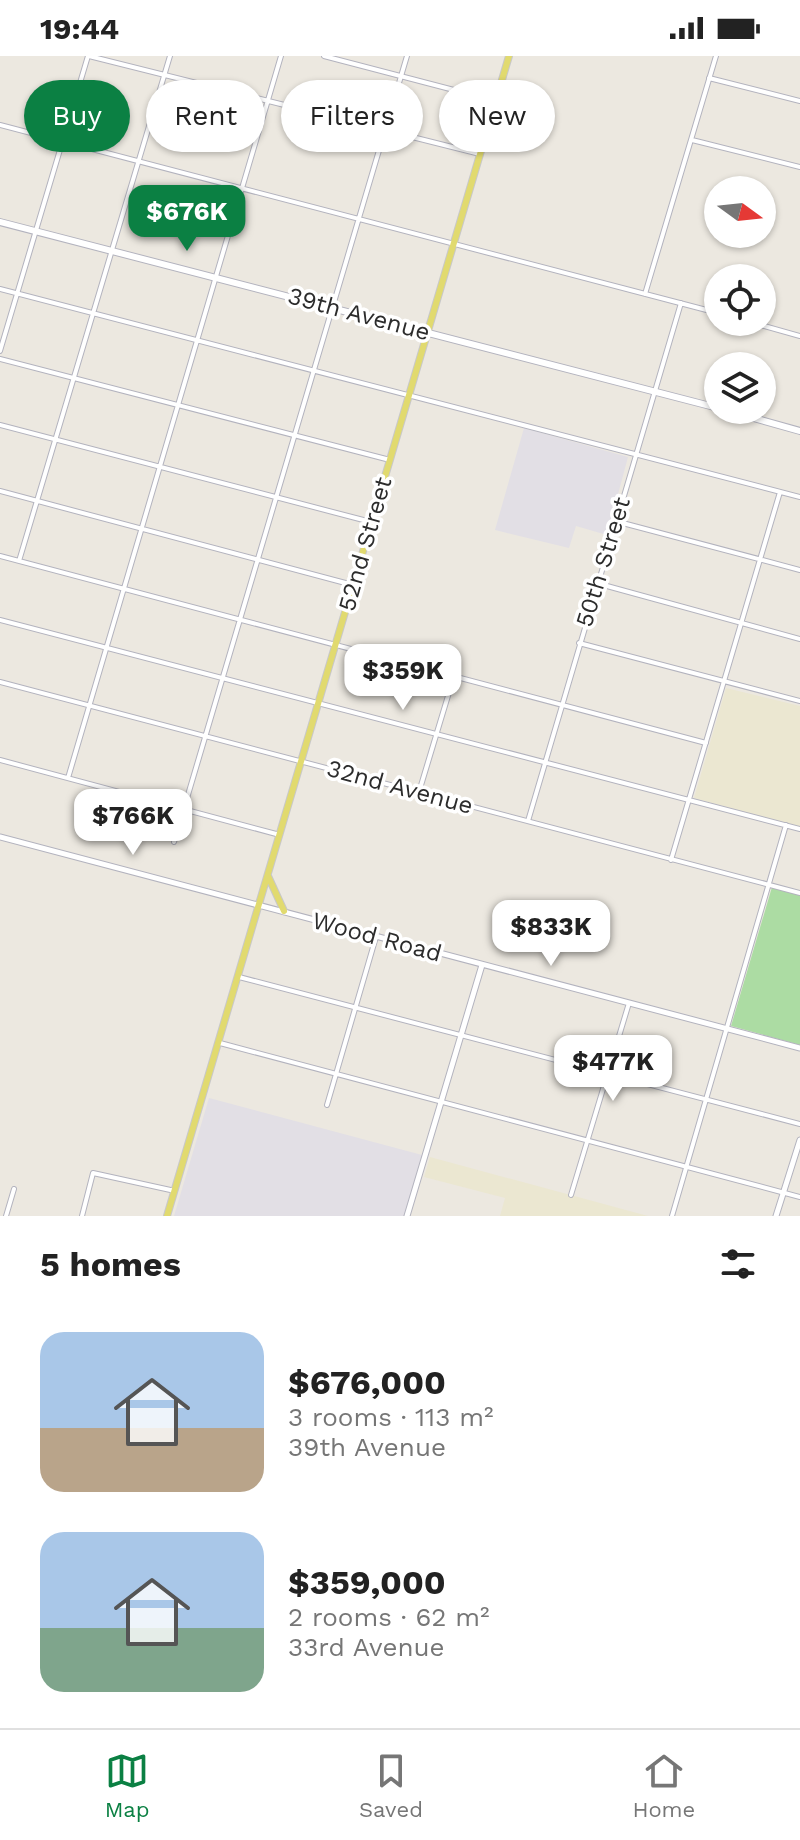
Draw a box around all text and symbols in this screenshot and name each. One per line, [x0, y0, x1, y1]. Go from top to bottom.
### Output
text: 19:44 [40, 11, 119, 46]
chip: Buy [24, 80, 130, 152]
chip: Rent [146, 80, 265, 152]
chip: Filters [281, 80, 423, 152]
chip: New [439, 80, 555, 152]
north arrow [704, 176, 776, 248]
map controls [704, 176, 776, 424]
pin: $676K [131, 185, 243, 253]
text: $676K [146, 196, 228, 226]
button: locate [704, 264, 776, 336]
street label: 39th Avenue [285, 282, 433, 346]
button: layers [704, 352, 776, 424]
street label: 52nd Street [332, 474, 398, 614]
street label: 50th Street [570, 494, 636, 630]
pin: $359K [347, 644, 459, 712]
text: $359K [362, 655, 444, 685]
street label: 32nd Avenue [324, 754, 476, 820]
pin: $766K [77, 789, 189, 857]
text: $766K [92, 800, 174, 830]
pin: $833K [495, 900, 607, 968]
street label: Wood Road [309, 906, 445, 968]
text: $833K [510, 911, 592, 941]
pin: $477K [557, 1035, 669, 1103]
text: $477K [572, 1046, 654, 1076]
icon: filters [716, 1242, 760, 1286]
text: 5 homes [40, 1244, 181, 1284]
text: $676,000 [288, 1362, 446, 1402]
icon: home [104, 1364, 200, 1460]
text: 3 rooms · 113 m² [288, 1402, 494, 1432]
text: 39th Avenue [288, 1432, 446, 1462]
text: $359,000 [288, 1562, 446, 1602]
icon: home [104, 1564, 200, 1660]
text: 2 rooms · 62 m² [288, 1602, 490, 1632]
text: 33rd Avenue [288, 1632, 445, 1662]
tab: Map [105, 1749, 150, 1822]
tab: Saved [359, 1749, 423, 1822]
tab: Home [632, 1749, 695, 1822]

